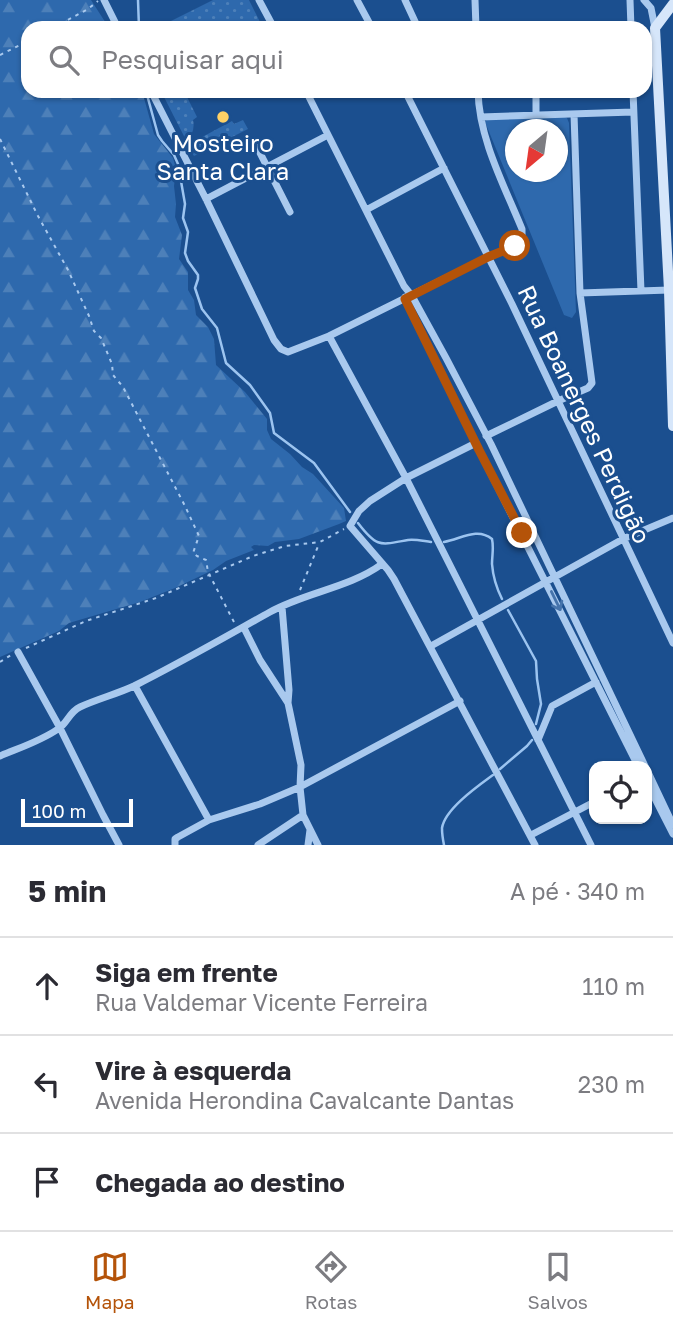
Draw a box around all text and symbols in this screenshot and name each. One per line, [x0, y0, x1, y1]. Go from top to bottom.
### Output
search box [21, 21, 652, 98]
icon: search [45, 41, 83, 79]
text: Pesquisar aqui [101, 44, 284, 75]
marker: Mosteiro Santa Clara [215, 109, 231, 125]
north arrow [505, 119, 568, 182]
place label: Mosteiro Santa Clara [157, 128, 289, 185]
route start [499, 230, 530, 261]
street label: Rua Boanerges Perdigão [512, 280, 658, 548]
route end [506, 517, 537, 548]
one-way arrow [549, 590, 563, 611]
map controls [589, 761, 652, 824]
button: locate [589, 761, 652, 824]
scale bar [21, 796, 133, 828]
text: 100 m [32, 799, 86, 822]
text: 5 min [28, 873, 106, 909]
text: A pé · 340 m [510, 877, 645, 905]
text: Siga em frente [95, 957, 278, 988]
icon: ahead [28, 967, 66, 1005]
text: 110 m [582, 972, 645, 1000]
text: Rua Valdemar Vicente Ferreira [95, 988, 428, 1016]
text: Vire à esquerda [95, 1055, 291, 1086]
icon: left [28, 1065, 66, 1103]
text: 230 m [578, 1070, 645, 1098]
text: Avenida Herondina Cavalcante Dantas [95, 1086, 514, 1114]
icon: arrive [28, 1163, 66, 1201]
text: Chegada ao destino [95, 1167, 345, 1198]
tab: Mapa [85, 1248, 135, 1313]
tab: Rotas [305, 1248, 357, 1313]
tab: Salvos [528, 1248, 588, 1313]

